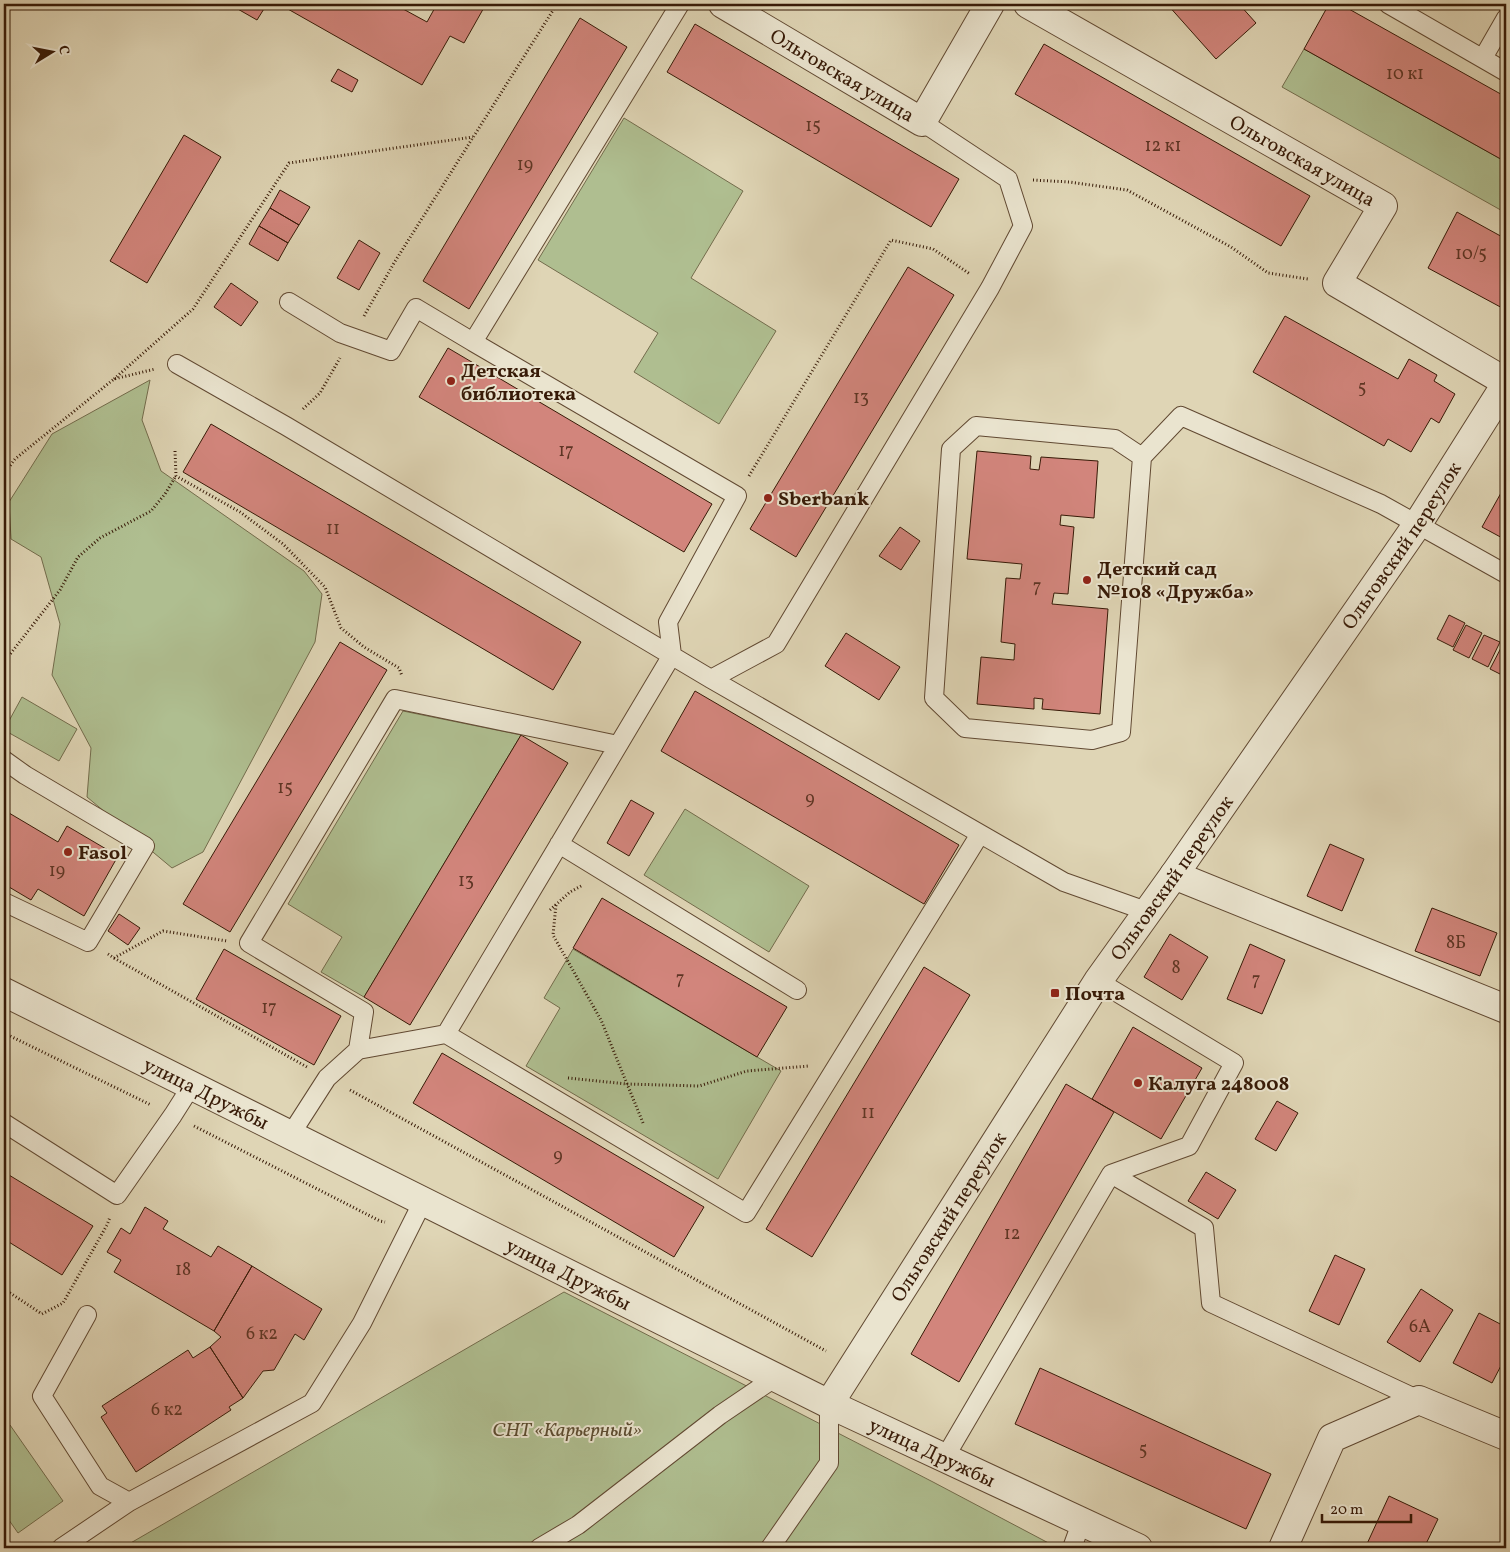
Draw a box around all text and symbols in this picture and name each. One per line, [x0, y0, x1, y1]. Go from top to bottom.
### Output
street label: Ольговская улица [764, 23, 919, 130]
north arrow [28, 28, 78, 78]
text: С [53, 44, 73, 56]
house number: 10 к1 [1386, 62, 1424, 87]
street label: Ольговская улица [1224, 109, 1380, 215]
house number: 15 [805, 114, 821, 139]
house number: 12 к1 [1145, 134, 1181, 159]
house number: 19 [517, 153, 533, 178]
house number: 10/5 [1455, 242, 1487, 267]
place label: Детская библиотека [461, 358, 576, 409]
marker: Детская библиотека [445, 375, 457, 387]
house number: 5 [1358, 376, 1366, 401]
house number: 13 [853, 386, 869, 411]
house number: 17 [558, 439, 574, 464]
street label: Ольговский переулок [1336, 457, 1469, 636]
place label: Sberbank [778, 486, 869, 514]
marker: Sberbank [762, 492, 774, 504]
house number: 11 [326, 517, 340, 542]
place label: Детский сад №108 «Дружба» [1097, 556, 1254, 607]
marker: Детский сад №108 «Дружба» [1081, 574, 1093, 586]
house number: 7 [1033, 575, 1041, 600]
house number: 15 [277, 776, 293, 801]
house number: 9 [805, 787, 815, 812]
street label: Ольговский переулок [1105, 790, 1241, 967]
place label: Fasol [78, 840, 127, 868]
marker: Fasol [62, 846, 74, 858]
house number: 19 [49, 859, 65, 884]
house number: 13 [458, 869, 474, 894]
house number: 8Б [1446, 931, 1466, 956]
house number: 8 [1171, 956, 1181, 981]
house number: 7 [676, 967, 684, 992]
house number: 7 [1252, 968, 1260, 993]
place label: Почта [1065, 981, 1125, 1009]
marker: Почта [1049, 987, 1061, 999]
house number: 17 [261, 996, 277, 1021]
street label: улица Дружбы [138, 1052, 273, 1138]
place label: Калуга 248008 [1148, 1071, 1289, 1099]
marker: Калуга 248008 [1132, 1077, 1144, 1089]
house number: 11 [861, 1101, 875, 1126]
street label: Ольговский переулок [885, 1127, 1015, 1308]
house number: 9 [553, 1144, 563, 1169]
house number: 12 [1004, 1222, 1020, 1247]
street label: улица Дружбы [500, 1233, 635, 1319]
house number: 18 [175, 1258, 191, 1283]
house number: 6А [1409, 1315, 1431, 1340]
house number: 6 к2 [246, 1322, 278, 1347]
house number: 6 к2 [151, 1398, 183, 1423]
street label: улица Дружбы [863, 1412, 999, 1496]
park label: СНТ «Карьерный» [492, 1417, 642, 1445]
house number: 5 [1139, 1438, 1147, 1463]
scale bar [1322, 1492, 1411, 1524]
text: 20 m [1330, 1500, 1363, 1521]

